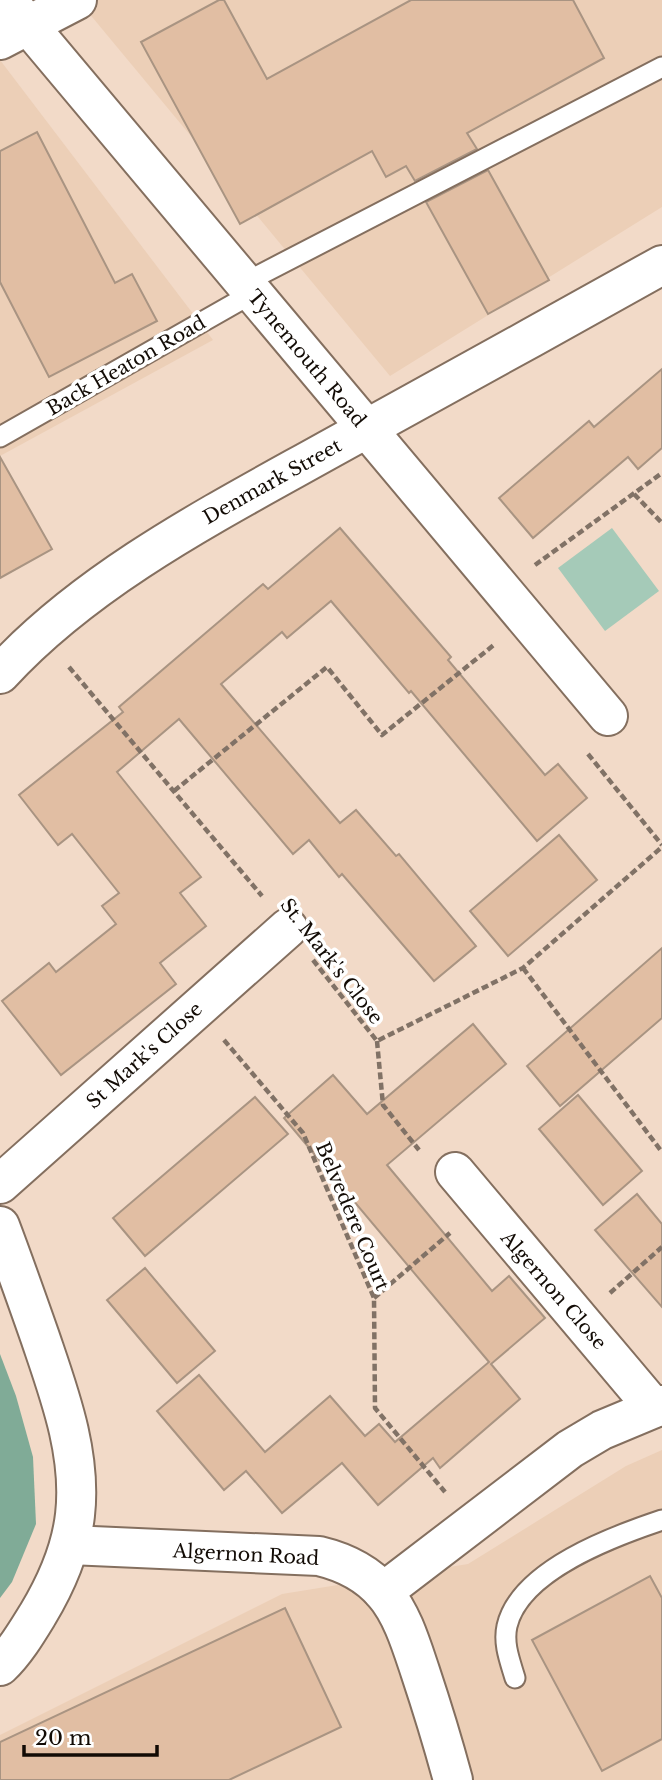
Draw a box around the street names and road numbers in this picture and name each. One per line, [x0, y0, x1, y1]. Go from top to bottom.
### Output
street label: Tynemouth Road [243, 285, 371, 432]
street label: Back Heaton Road [43, 311, 210, 420]
street label: Denmark Street [199, 433, 346, 529]
street label: St. Mark's Close [275, 894, 388, 1029]
street label: St Mark's Close [82, 997, 207, 1113]
street label: Belvedere Court [311, 1138, 395, 1295]
street label: Algernon Close [495, 1226, 611, 1354]
street label: Algernon Road [171, 1539, 320, 1570]

